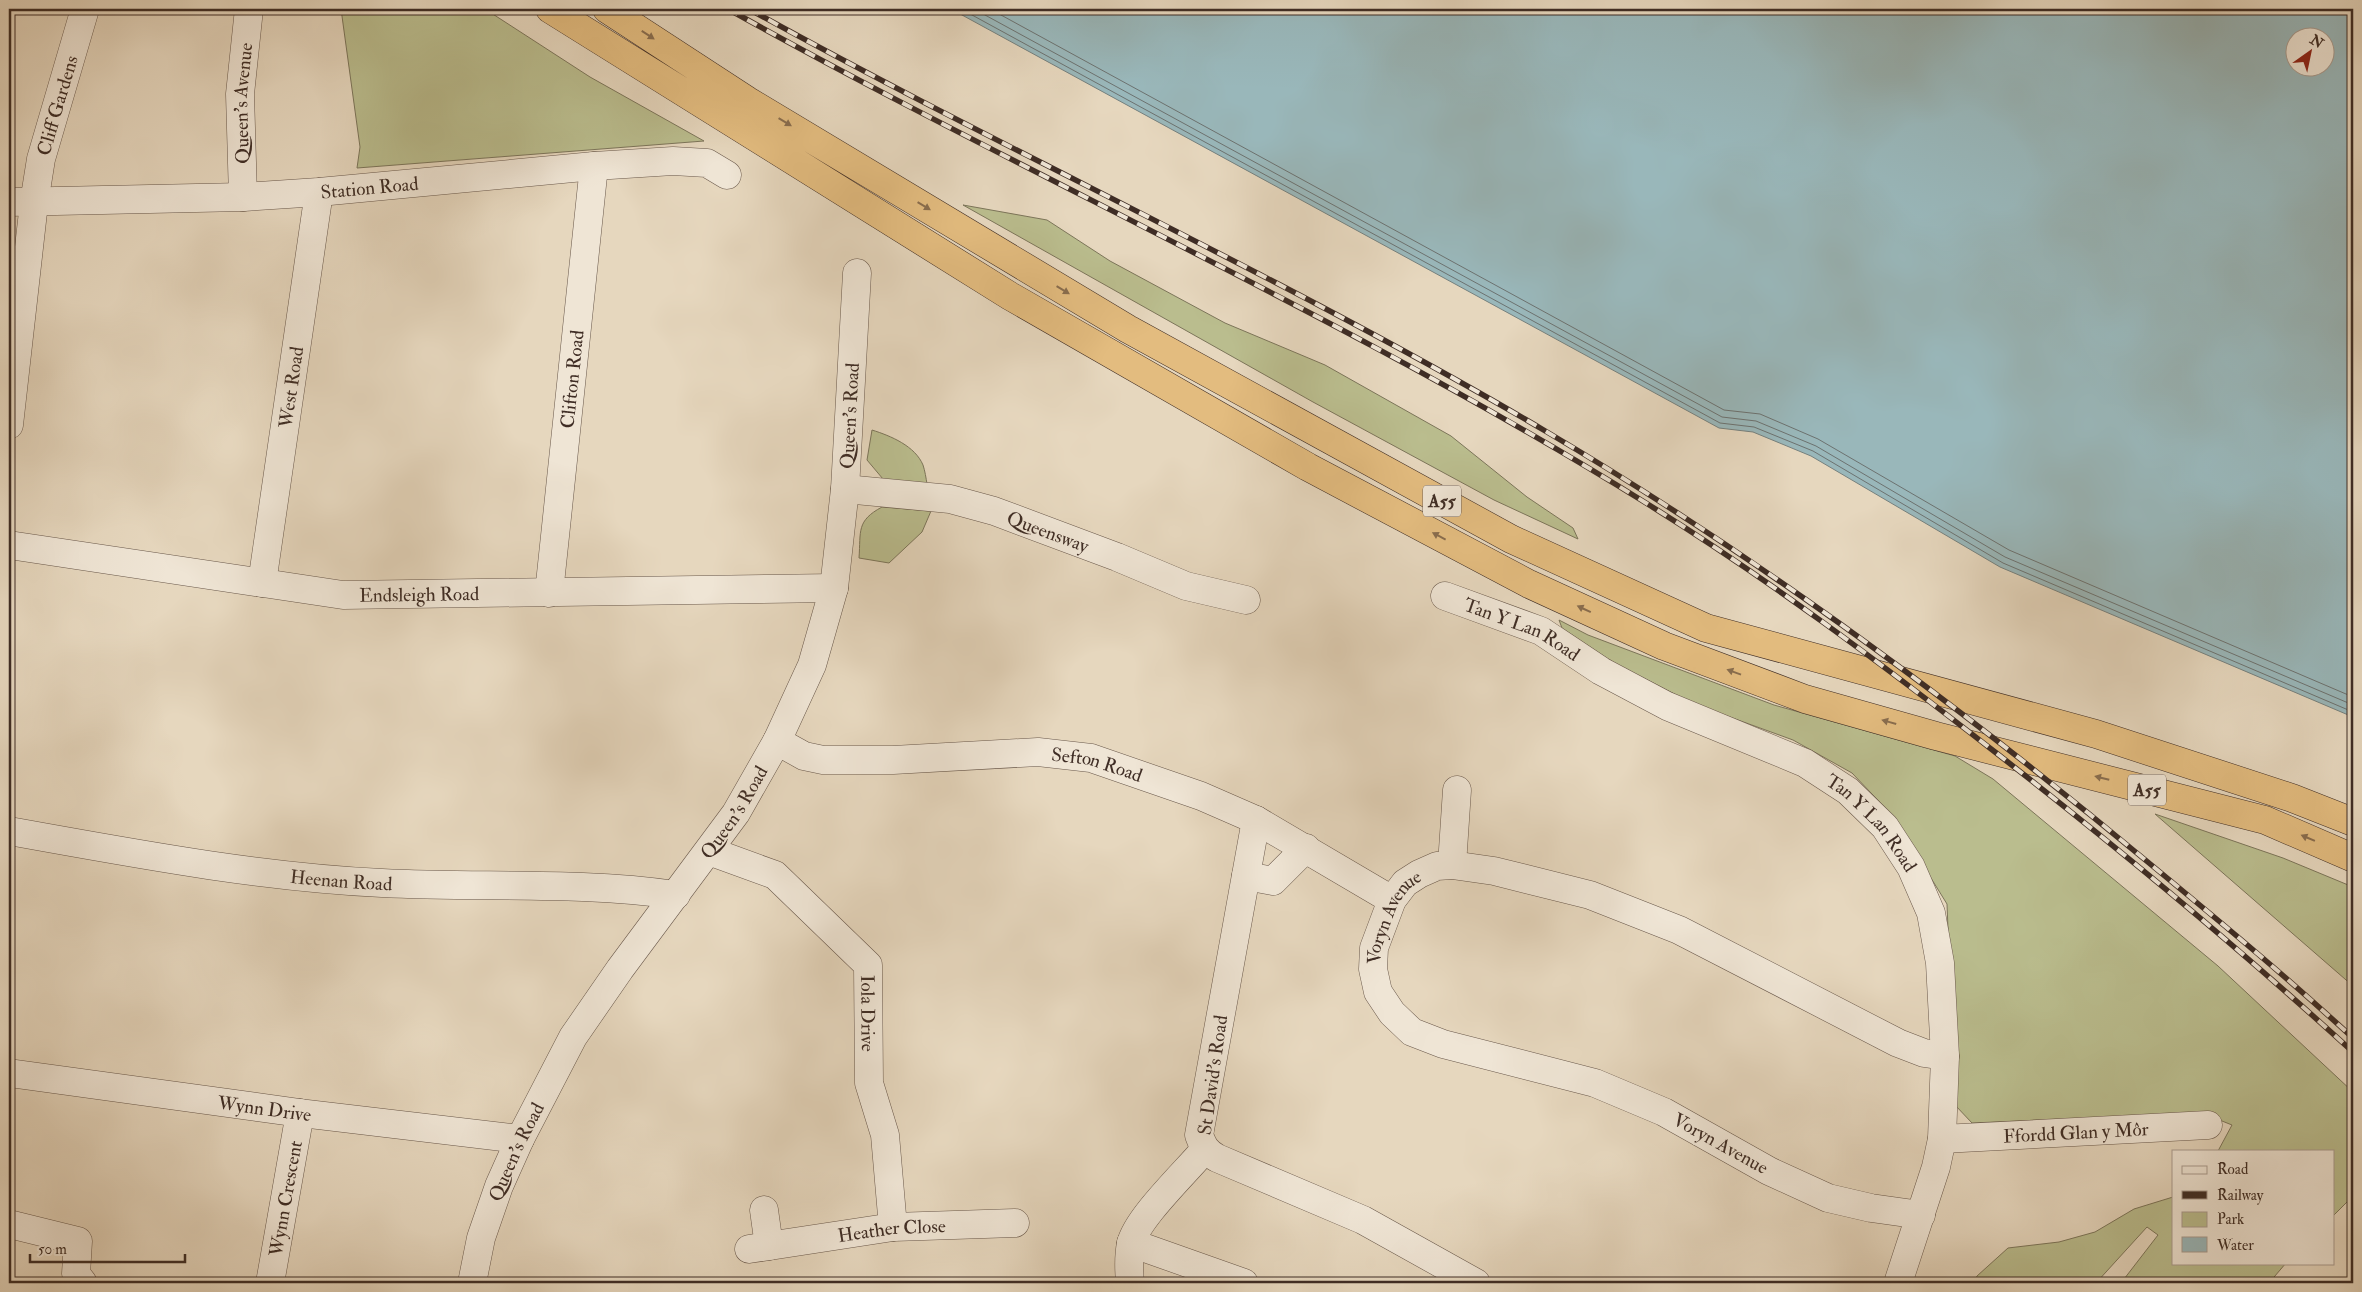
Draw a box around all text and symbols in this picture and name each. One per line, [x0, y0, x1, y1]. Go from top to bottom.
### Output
north arrow [2284, 28, 2334, 78]
text: N [2306, 30, 2327, 52]
one-way arrow [641, 31, 654, 40]
street label: Queen's Avenue [229, 41, 258, 164]
street label: Cliff Gardens [32, 53, 84, 158]
one-way arrow [778, 118, 791, 127]
street label: Station Road [320, 172, 420, 205]
one-way arrow [917, 202, 930, 211]
one-way arrow [1057, 286, 1070, 295]
street label: Clifton Road [555, 328, 590, 430]
street label: West Road [274, 344, 309, 431]
street label: Queen's Road [835, 361, 865, 470]
road number: A55 [1423, 486, 1461, 516]
street label: Queensway [1004, 506, 1093, 559]
one-way arrow [1432, 532, 1447, 540]
street label: Endsleigh Road [359, 582, 480, 608]
street label: Tan Y Lan Road [1460, 593, 1585, 667]
one-way arrow [1577, 605, 1592, 614]
one-way arrow [1726, 668, 1741, 676]
one-way arrow [1881, 718, 1896, 726]
street label: Sefton Road [1050, 743, 1146, 788]
street label: Queen's Road [695, 761, 774, 864]
street label: Tan Y Lan Road [1821, 769, 1922, 877]
one-way arrow [2095, 774, 2110, 782]
road number: A55 [2128, 774, 2166, 806]
one-way arrow [2301, 834, 2315, 842]
street label: Heenan Road [289, 865, 393, 897]
street label: Voryn Avenue [1362, 865, 1426, 965]
street label: Iola Drive [855, 975, 880, 1052]
street label: St David's Road [1193, 1013, 1233, 1137]
street label: Wynn Drive [215, 1091, 313, 1127]
street label: Queen's Road [484, 1098, 550, 1205]
street label: Voryn Avenue [1669, 1108, 1772, 1180]
street label: Ffordd Glan y Môr [2003, 1117, 2149, 1149]
street label: Wynn Crescent [264, 1139, 308, 1259]
legend [2172, 1150, 2334, 1264]
text: Road [2217, 1160, 2249, 1179]
text: Railway [2217, 1186, 2264, 1205]
text: Park [2217, 1210, 2244, 1229]
street label: Heather Close [836, 1214, 946, 1248]
scale bar [30, 1232, 185, 1264]
text: Water [2216, 1236, 2254, 1255]
text: 50 m [38, 1240, 67, 1259]

